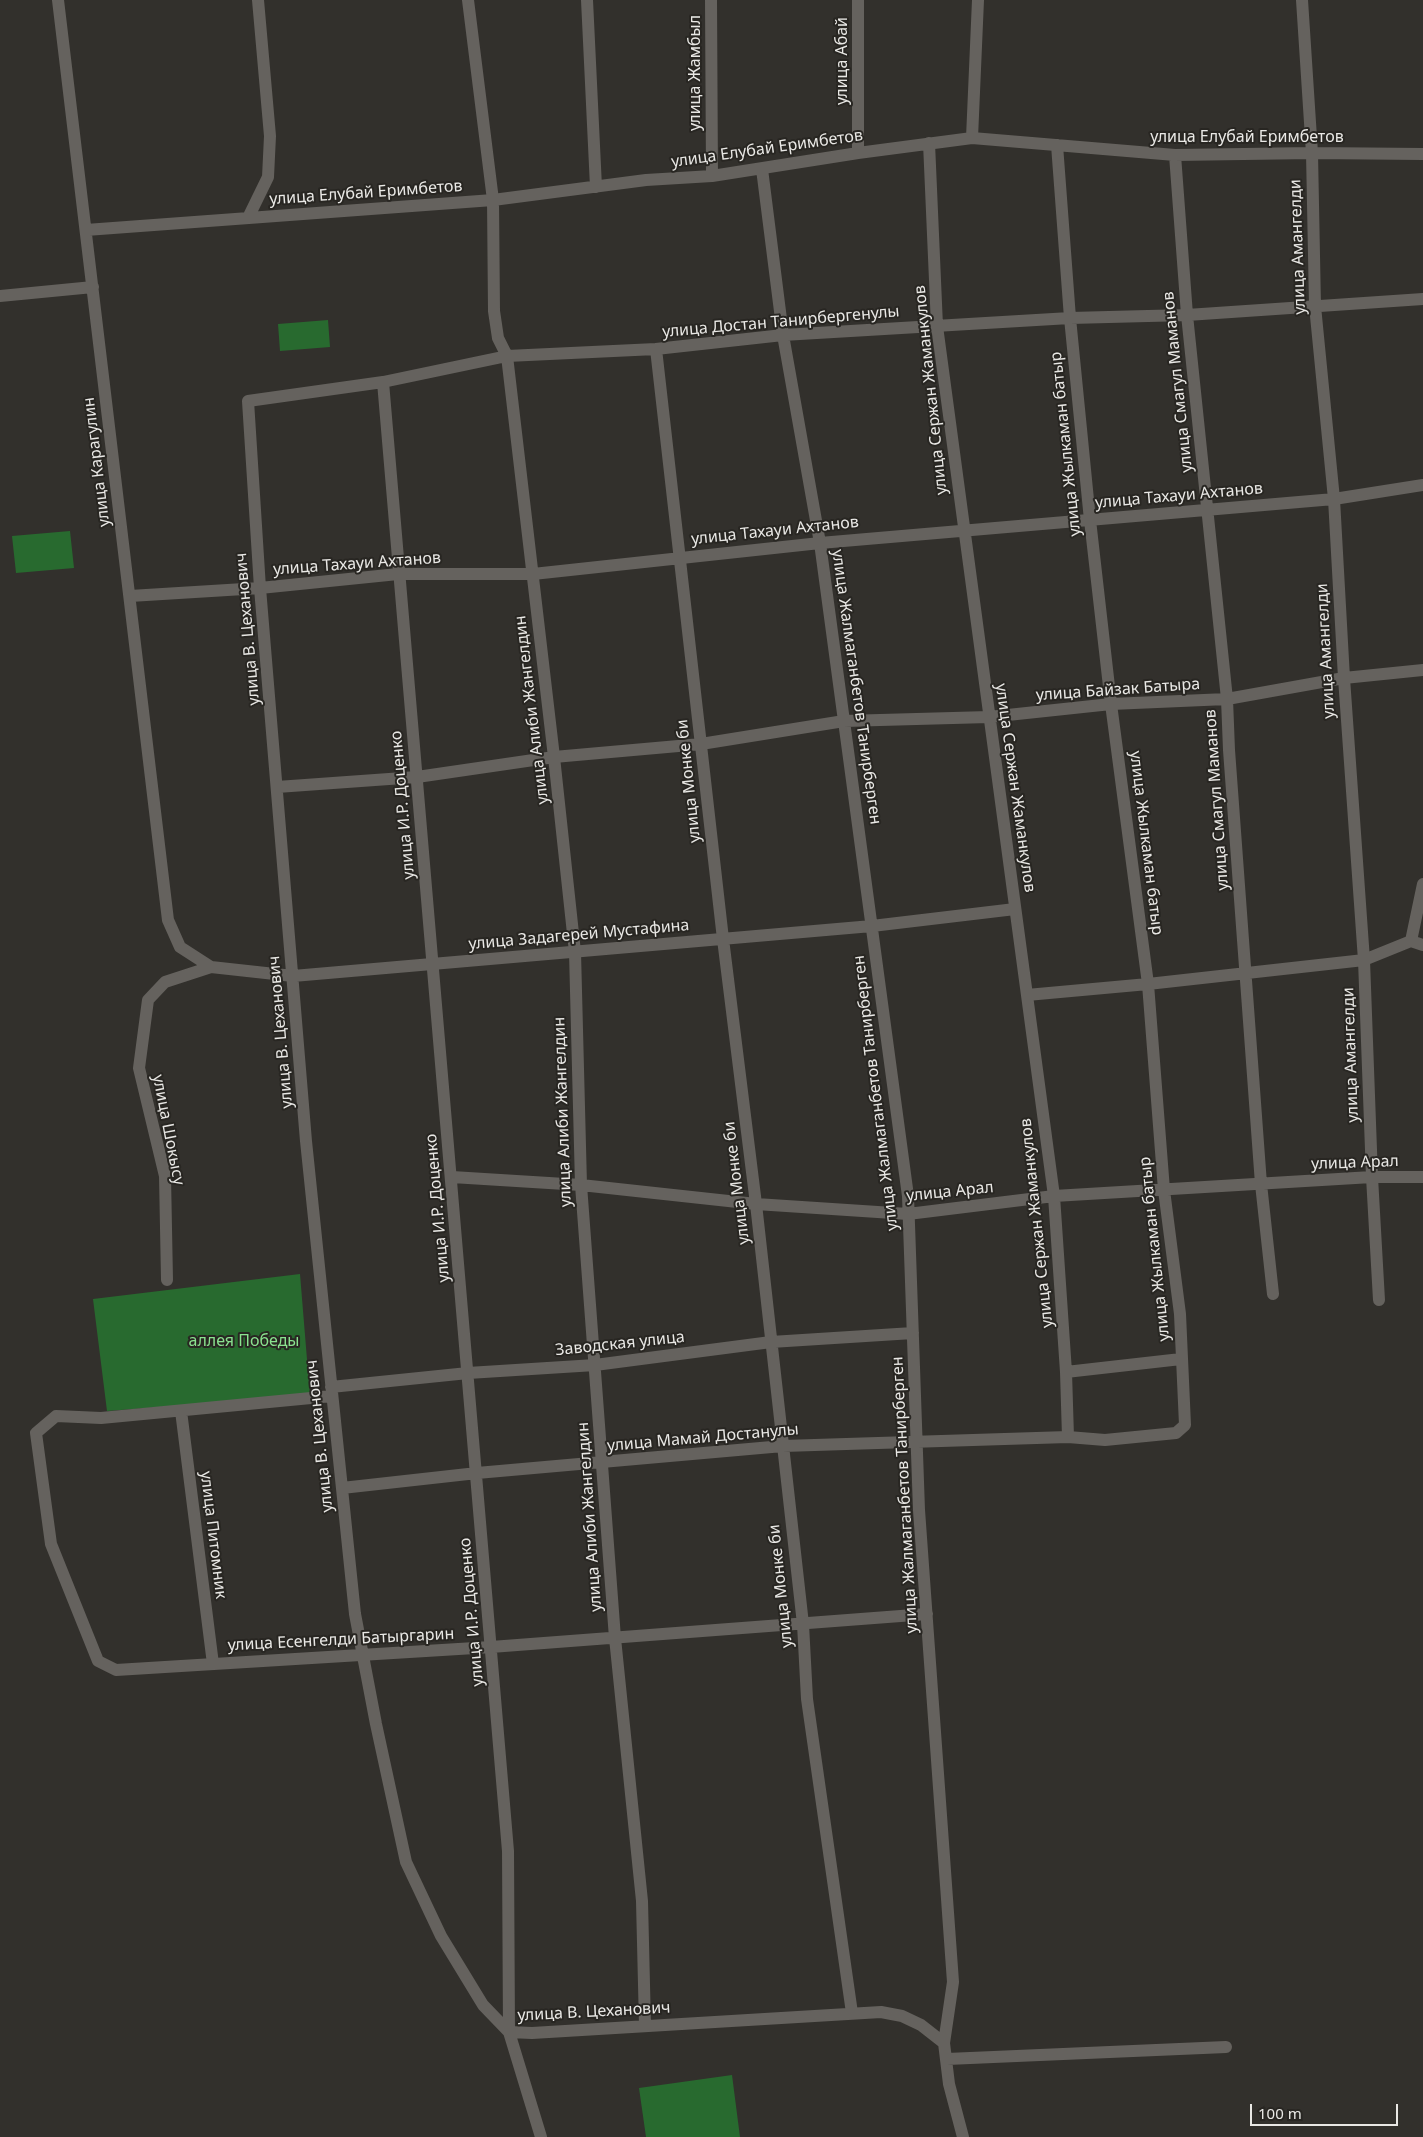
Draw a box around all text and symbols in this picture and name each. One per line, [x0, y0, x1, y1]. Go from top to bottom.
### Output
street label: улица Жамбыл [685, 15, 705, 131]
street label: улица Абай [832, 17, 852, 105]
street label: улица Елубай Еримбетов [670, 126, 864, 172]
street label: улица Елубай Еримбетов [1150, 127, 1344, 147]
street label: улица Елубай Еримбетов [269, 177, 463, 209]
street label: улица Амангелди [1286, 179, 1310, 315]
street label: улица Сержан Жаманкулов [910, 284, 952, 496]
street label: улица Смагул Маманов [1159, 291, 1197, 473]
street label: улица Достан Танирбергенулы [662, 302, 900, 342]
street label: улица Жылкаман батыр [1047, 351, 1085, 537]
street label: улица Карагулин [80, 396, 114, 528]
street label: улица Тахауи Ахтанов [1094, 479, 1264, 513]
street label: улица Тахауи Ахтанов [690, 513, 860, 549]
street label: улица Жалмаганбетов Танирберген [827, 548, 885, 826]
street label: улица Тахауи Ахтанов [272, 549, 442, 579]
street label: улица В. Цеханович [232, 552, 264, 706]
street label: улица Амангелди [1313, 583, 1339, 719]
street label: улица Алиби Жангелдин [511, 614, 553, 806]
street label: улица Байзак Батыра [1035, 675, 1201, 705]
street label: улица Сержан Жаманкулов [991, 682, 1039, 894]
street label: улица Смагул Маманов [1201, 709, 1233, 891]
street label: улица Монке би [673, 718, 705, 844]
street label: улица И.Р. Доценко [387, 730, 419, 880]
street label: улица Жылкаман батыр [1125, 750, 1167, 936]
street label: улица Задагерей Мустафина [468, 916, 690, 954]
street label: улица Жалмаганбетов Танирберген [850, 954, 902, 1232]
street label: улица В. Цеханович [265, 955, 297, 1109]
street label: улица Амангелди [1339, 987, 1363, 1123]
street label: улица Алиби Жангелдин [550, 1017, 576, 1207]
street label: улица Шокысу [148, 1073, 188, 1187]
street label: улица Сержан Жаманкулов [1016, 1117, 1058, 1329]
street label: улица Монке би [720, 1120, 754, 1246]
street label: улица И.Р. Доценко [422, 1133, 454, 1283]
street label: улица Арал [1311, 1152, 1399, 1174]
street label: улица Жылкаман батыр [1136, 1156, 1174, 1342]
street label: улица Арал [905, 1178, 995, 1206]
street label: Заводская улица [554, 1328, 686, 1360]
park label: аллея Победы [188, 1331, 300, 1351]
street label: улица Жалмаганбетов Танирберген [888, 1356, 922, 1634]
street label: улица В. Цеханович [302, 1359, 338, 1513]
street label: улица Мамай Достанулы [606, 1420, 800, 1456]
street label: улица Алиби Жангелдин [574, 1421, 606, 1613]
street label: улица Питомник [196, 1470, 230, 1600]
street label: улица Монке би [765, 1523, 797, 1649]
street label: улица И.Р. Доценко [456, 1537, 488, 1687]
street label: улица Есенгелди Батыргарин [227, 1624, 455, 1656]
street label: улица В. Цеханович [517, 1998, 671, 2026]
scale bar [1253, 2094, 1400, 2126]
text: 100 m [1258, 2103, 1302, 2123]

